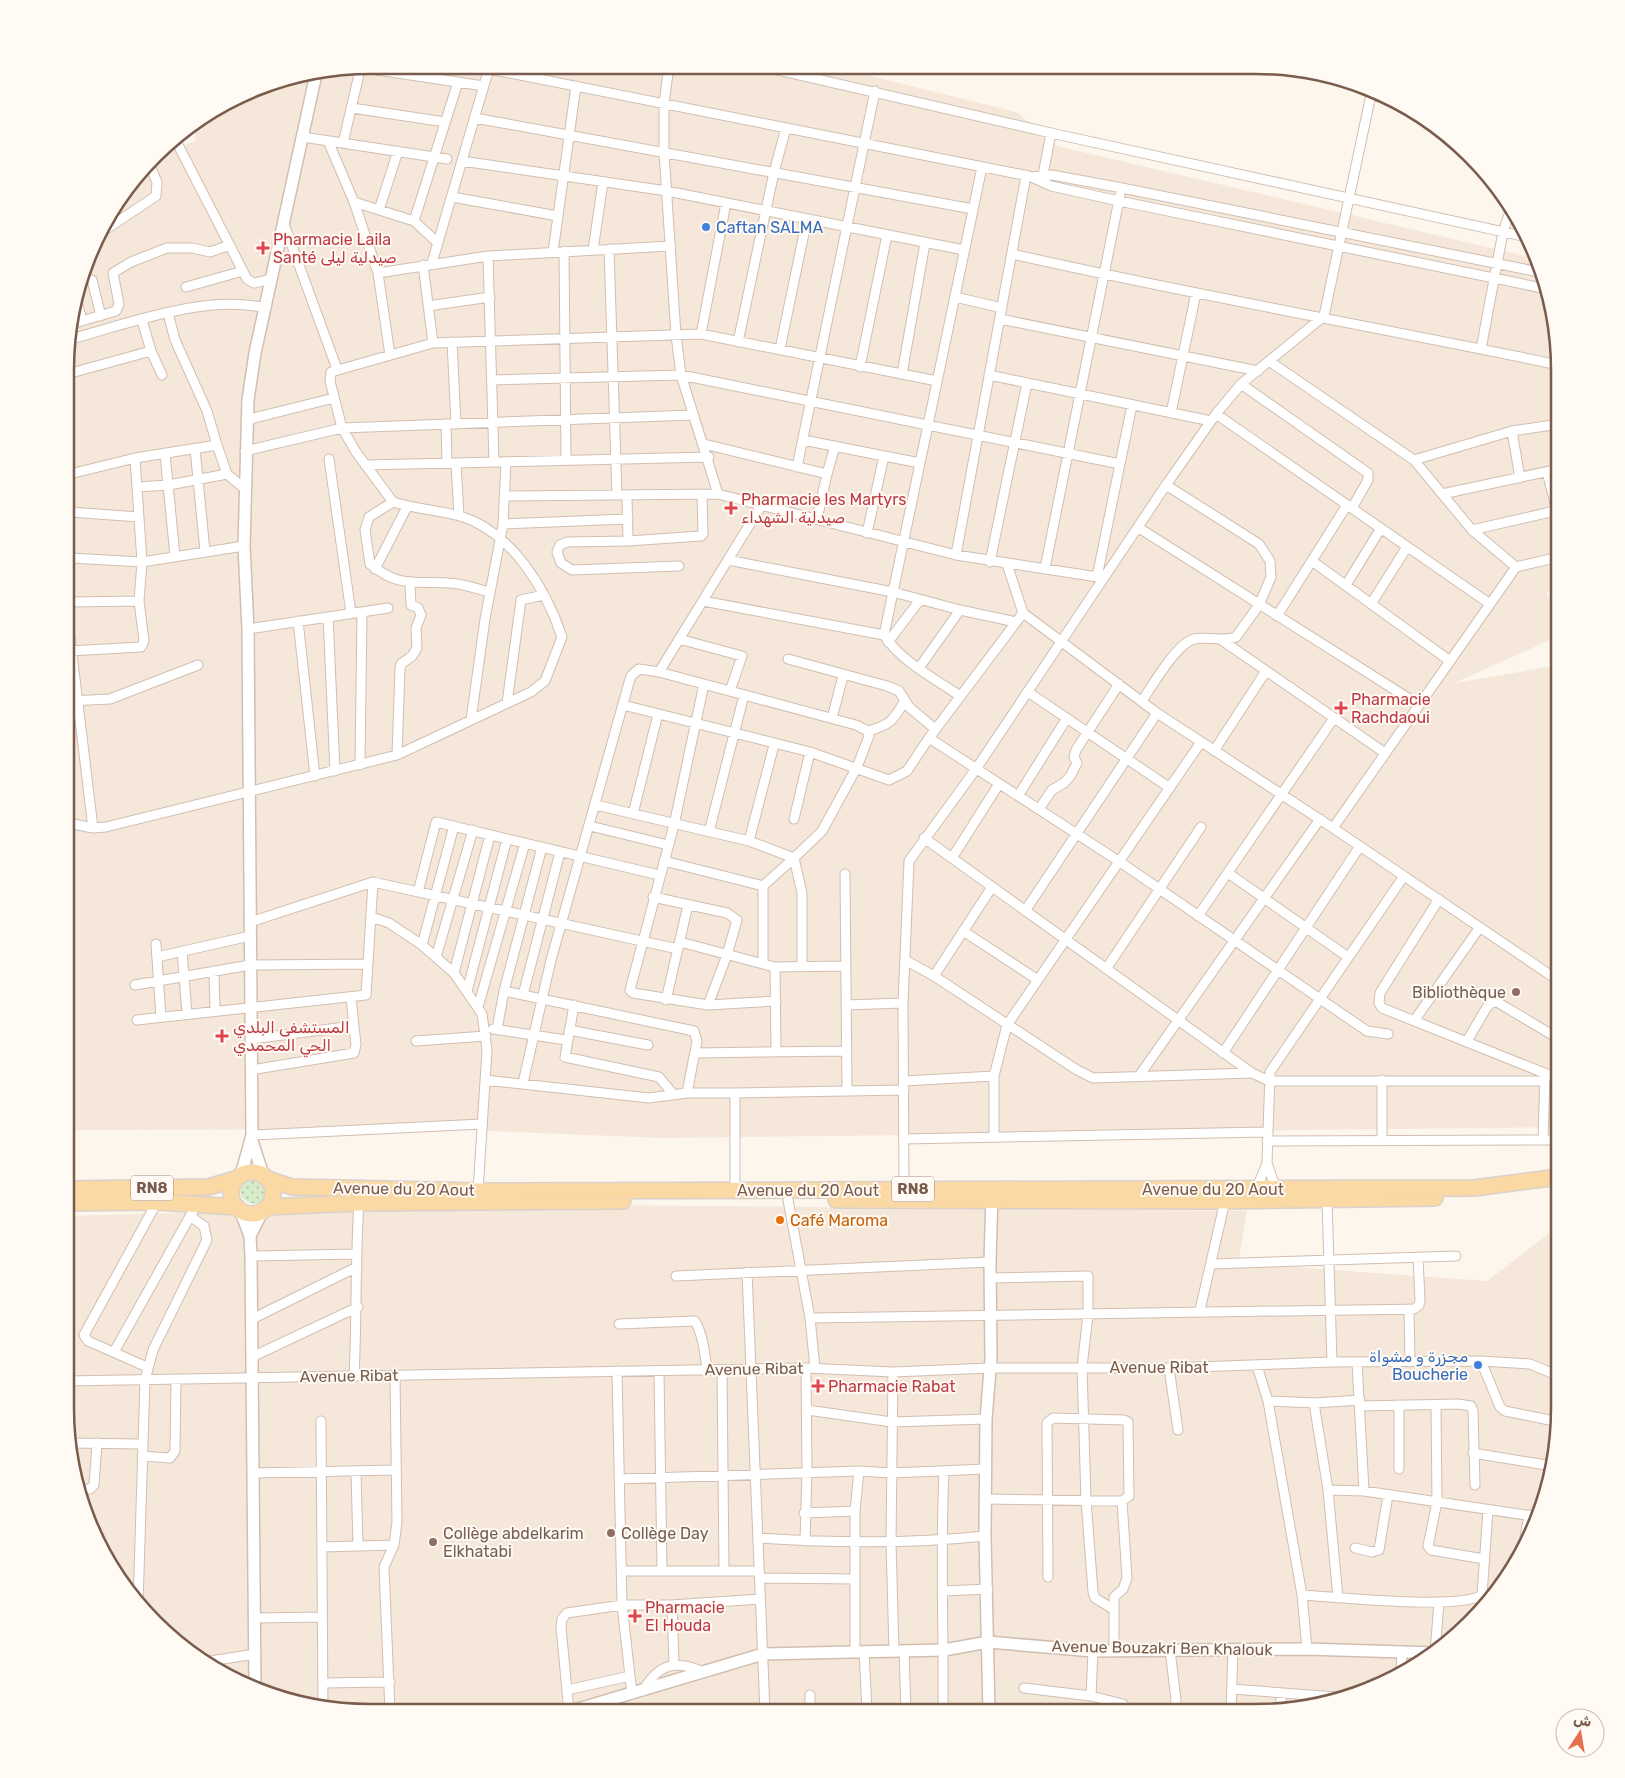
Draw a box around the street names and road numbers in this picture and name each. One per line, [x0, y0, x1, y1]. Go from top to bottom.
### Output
road number: RN8 [131, 1176, 173, 1200]
road number: RN8 [892, 1176, 934, 1202]
street label: Avenue du 20 Aout [333, 1178, 475, 1200]
street label: Avenue du 20 Aout [1142, 1180, 1284, 1199]
street label: Avenue du 20 Aout [737, 1181, 879, 1200]
street label: Avenue Ribat [1110, 1358, 1208, 1377]
street label: Avenue Ribat [704, 1359, 804, 1379]
street label: Avenue Ribat [299, 1366, 399, 1386]
street label: Avenue Bouzakri Ben Khalouk [1051, 1637, 1273, 1659]

